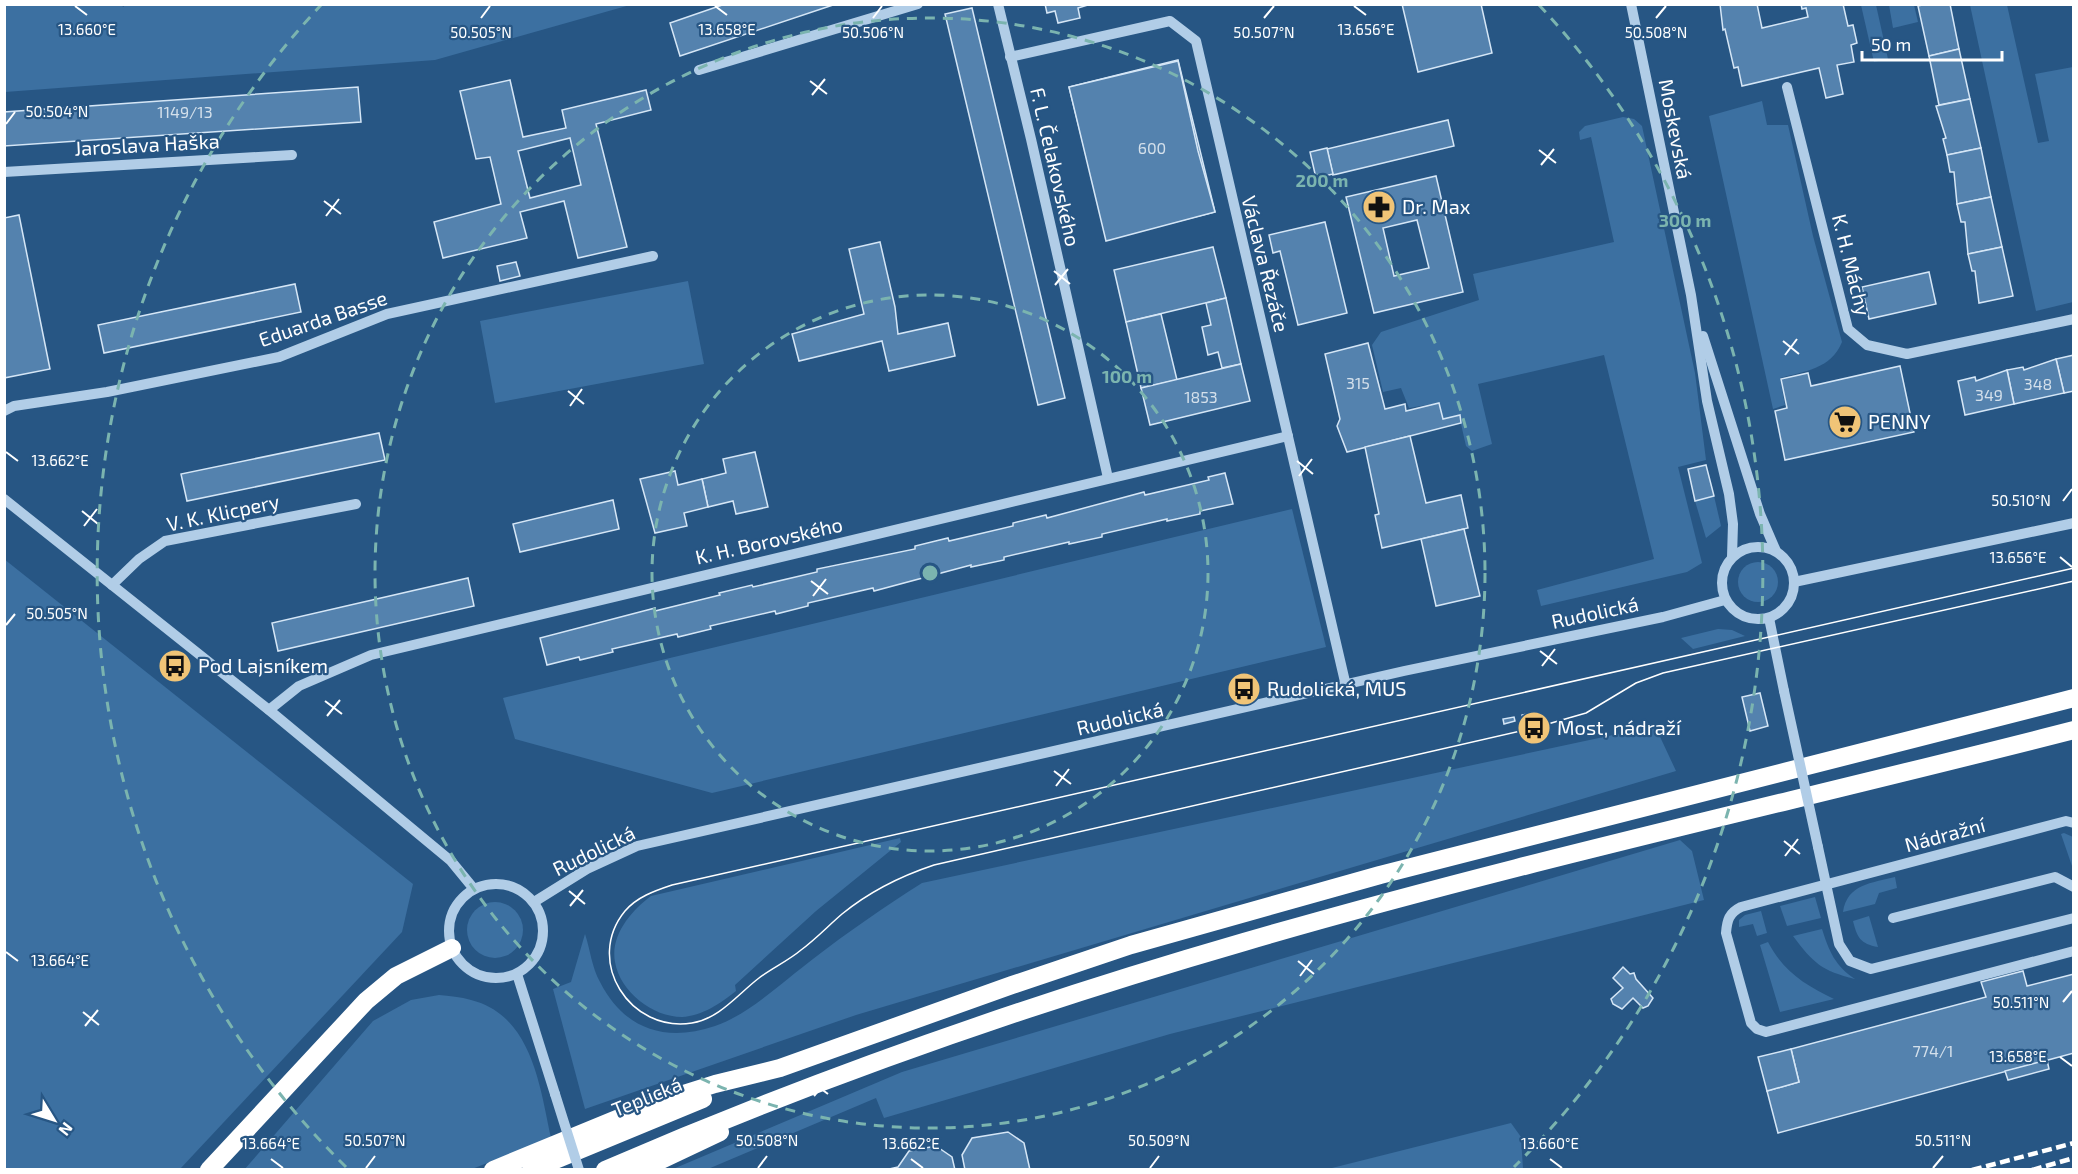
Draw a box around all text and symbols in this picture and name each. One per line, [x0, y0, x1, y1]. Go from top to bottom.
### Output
text: 13.660°E [58, 20, 116, 38]
text: 13.658°E [698, 20, 756, 38]
text: 13.656°E [1338, 20, 1394, 38]
text: 50.505°N [450, 23, 512, 41]
text: 50.506°N [842, 23, 904, 41]
text: 50.507°N [1233, 23, 1295, 41]
text: 50.508°N [1625, 23, 1687, 41]
scale bar [1862, 24, 2002, 62]
text: 50 m [1871, 33, 1911, 55]
street label: Moskevská [1655, 77, 1697, 181]
street label: F. L. Čelakovského [1026, 85, 1086, 248]
text: 50.504°N [26, 102, 88, 120]
house number: 1149/13 [157, 102, 213, 121]
street label: Jaroslava Haška [74, 128, 220, 160]
house number: 600 [1138, 138, 1166, 157]
text: 200 m [1296, 169, 1348, 191]
pharmacy icon: Dr. Max [1361, 189, 1397, 225]
street label: Václava Řezáče [1237, 193, 1295, 334]
place label: Dr. Max [1402, 194, 1471, 218]
text: 300 m [1659, 209, 1711, 231]
street label: K. H. Máchy [1828, 212, 1876, 318]
street label: Eduarda Basse [255, 285, 390, 351]
text: 100 m [1102, 365, 1152, 387]
house number: 315 [1346, 373, 1370, 392]
house number: 348 [2024, 374, 2052, 393]
house number: 349 [1975, 385, 2003, 404]
house number: 1853 [1184, 387, 1218, 406]
supermarket icon: PENNY [1827, 404, 1863, 440]
place label: PENNY [1868, 409, 1931, 433]
text: 13.662°E [31, 451, 89, 469]
street label: V. K. Klicpery [164, 488, 282, 536]
text: 50.510°N [1991, 491, 2051, 509]
street label: K. H. Borovského [693, 511, 845, 569]
text: 13.656°E [1990, 548, 2046, 566]
centre of rings [920, 563, 940, 583]
street label: Rudolická [1549, 591, 1641, 633]
text: 50.505°N [26, 604, 88, 622]
bus stop icon: Pod Lajsníkem [157, 648, 193, 684]
place label: Pod Lajsníkem [198, 653, 328, 677]
bus stop icon: Rudolická, MUS [1226, 671, 1262, 707]
place label: Rudolická, MUS [1267, 676, 1407, 700]
street label: Rudolická [1074, 696, 1166, 740]
bus stop icon: Most, nádraží [1516, 710, 1552, 746]
place label: Most, nádraží [1557, 715, 1682, 739]
street label: Nádražní [1902, 812, 1989, 856]
street label: Rudolická [549, 820, 639, 880]
text: 13.664°E [31, 951, 89, 969]
text: 50.511°N [1993, 993, 2049, 1011]
house number: 774/1 [1913, 1041, 1953, 1060]
text: 13.658°E [1989, 1047, 2047, 1065]
street label: Teplická [608, 1071, 685, 1121]
north arrow [24, 1090, 84, 1150]
text: N [55, 1119, 77, 1140]
text: 50.507°N [344, 1131, 406, 1149]
text: 50.508°N [736, 1131, 798, 1149]
text: 50.509°N [1128, 1131, 1190, 1149]
text: 50.511°N [1915, 1131, 1971, 1149]
text: 13.664°E [242, 1134, 300, 1152]
text: 13.662°E [882, 1134, 940, 1152]
text: 13.660°E [1521, 1134, 1579, 1152]

